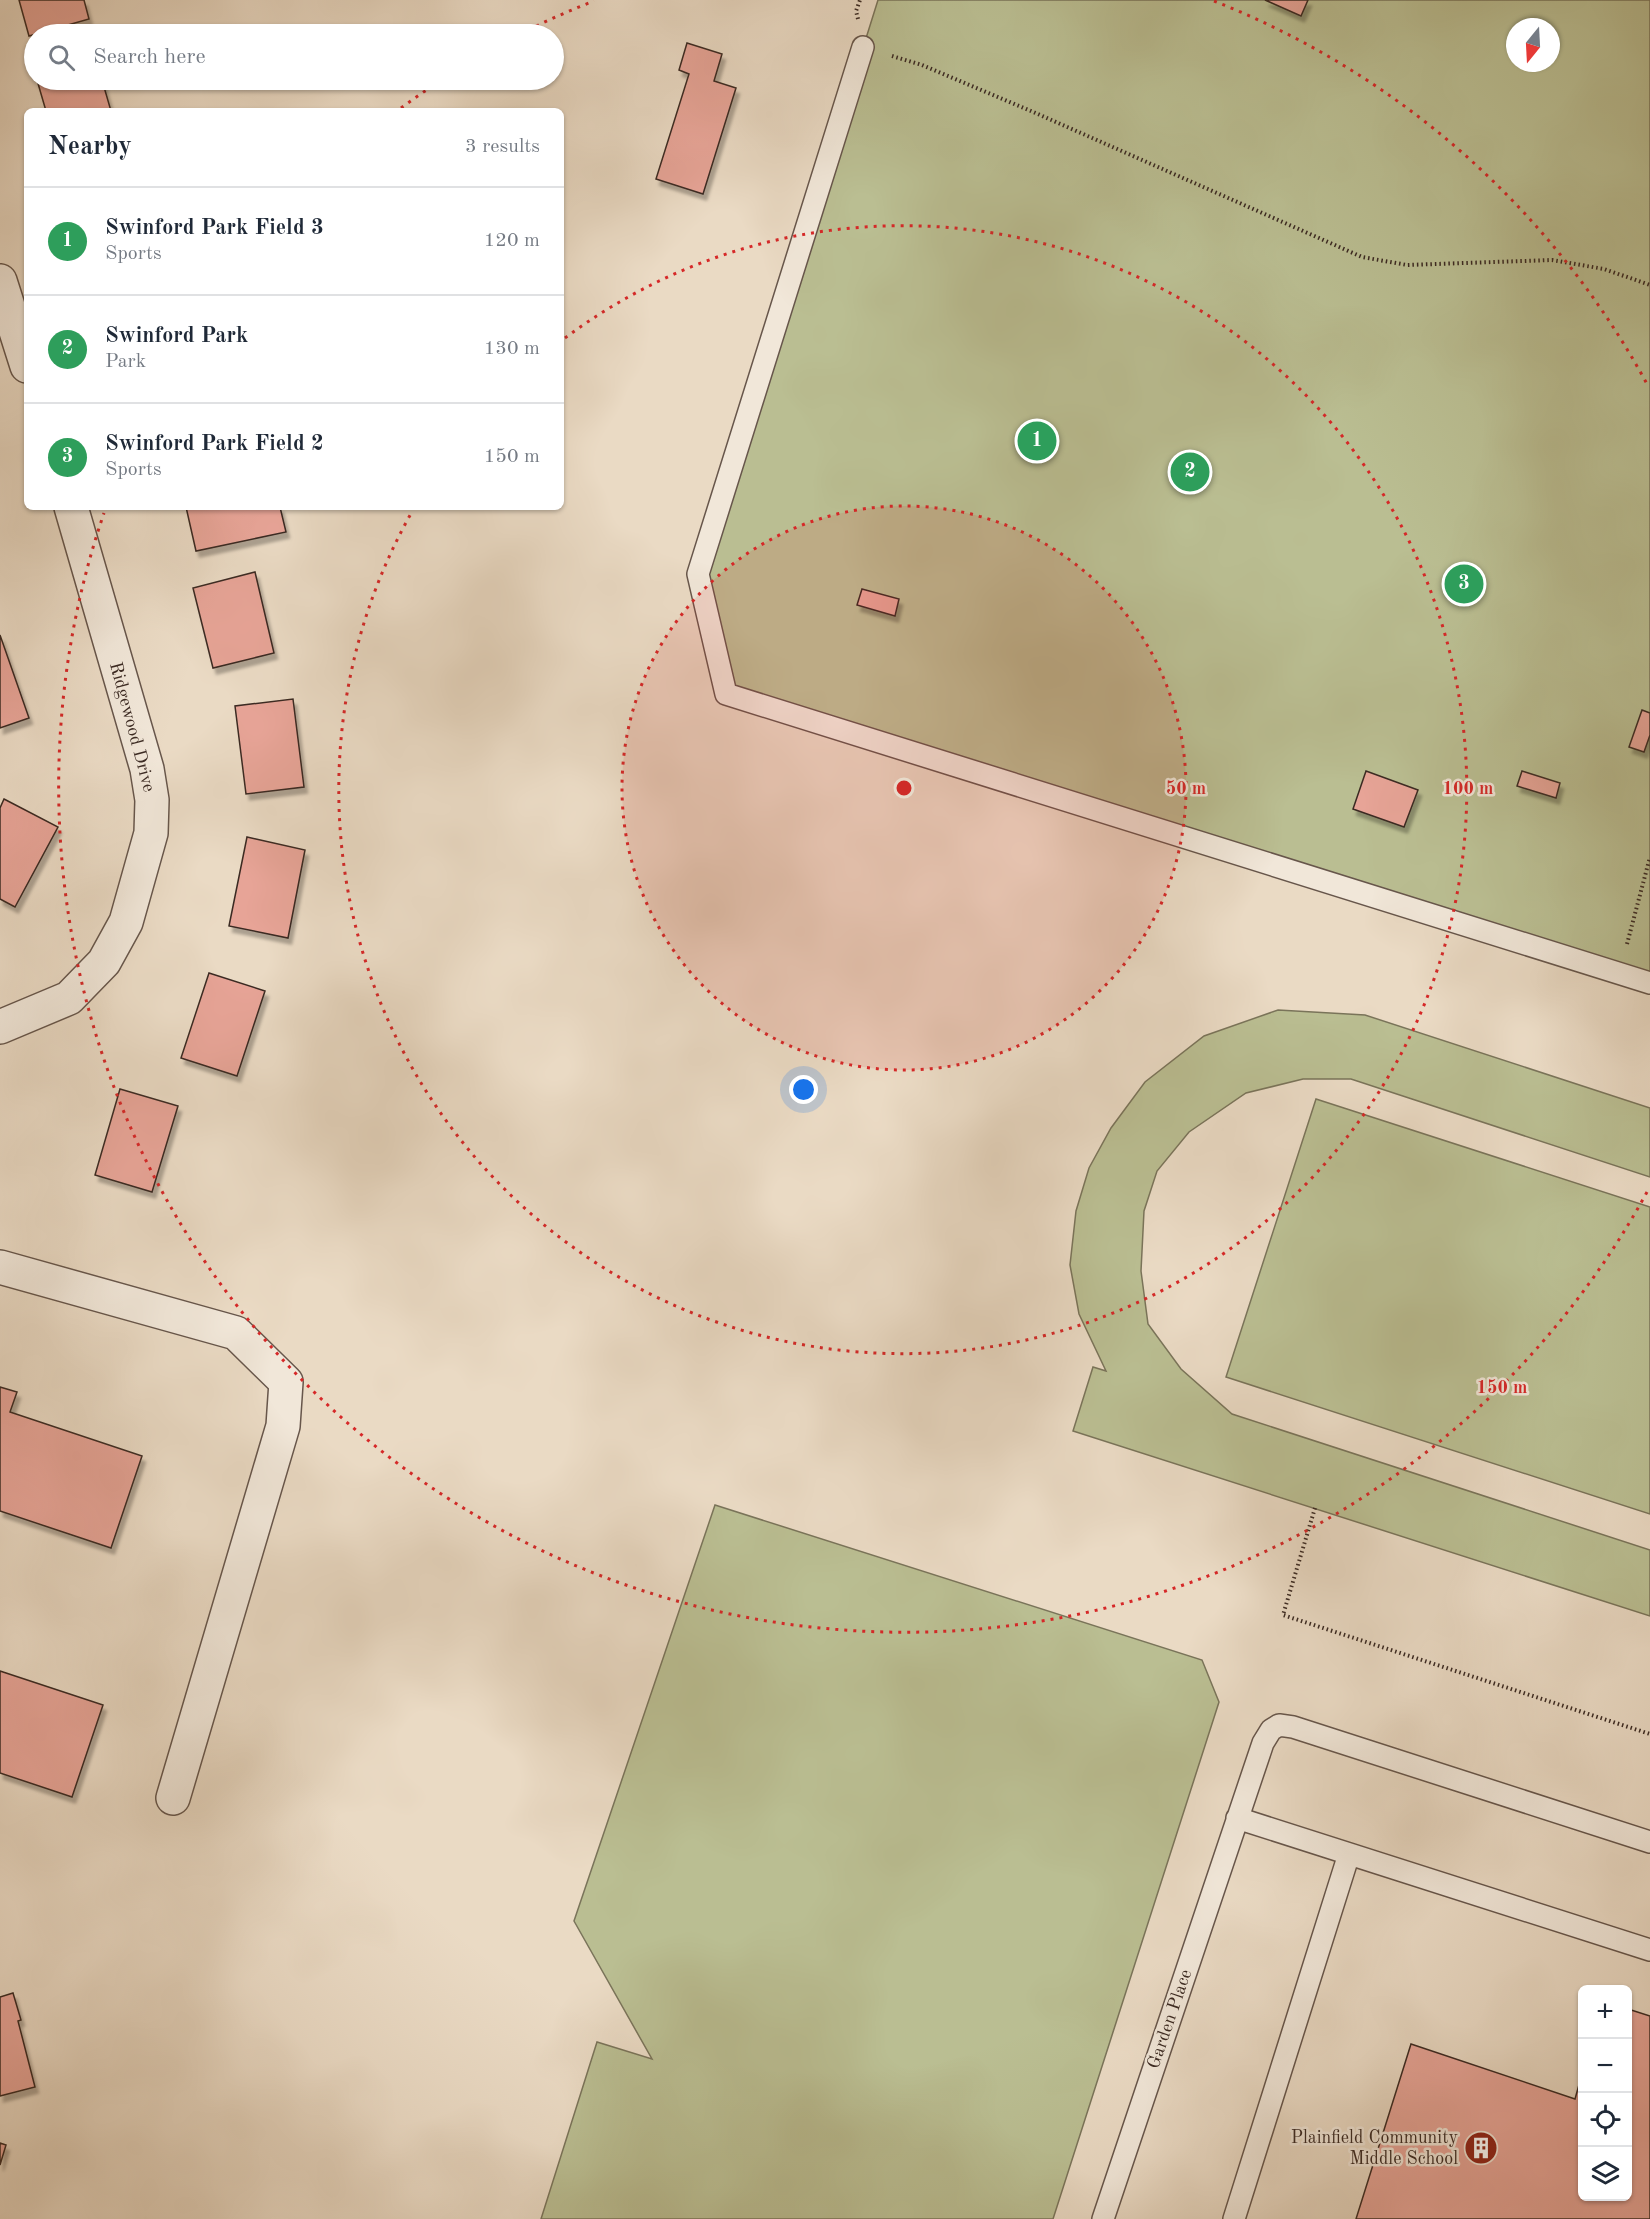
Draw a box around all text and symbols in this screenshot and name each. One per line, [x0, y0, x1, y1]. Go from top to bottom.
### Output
north arrow [1506, 18, 1560, 72]
search box [24, 24, 564, 90]
icon: search [45, 41, 78, 74]
text: Search here [93, 46, 206, 68]
text: Nearby [48, 134, 132, 160]
text: 3 results [465, 137, 540, 157]
text: Swinford Park Field 3 [105, 217, 324, 239]
text: 1 [62, 231, 73, 251]
text: 120 m [484, 231, 540, 251]
text: Sports [105, 244, 162, 264]
text: Swinford Park [105, 325, 248, 347]
text: 2 [62, 339, 73, 359]
text: 130 m [484, 339, 540, 359]
text: Park [105, 352, 146, 372]
pin: 1 [1018, 418, 1056, 464]
text: Swinford Park Field 2 [105, 433, 324, 455]
text: 3 [62, 447, 73, 467]
text: 150 m [484, 447, 540, 467]
pin: 2 [1170, 450, 1210, 494]
text: Sports [105, 460, 162, 480]
pin: 3 [1444, 562, 1484, 606]
street label: Ridgewood Drive [106, 660, 158, 794]
centre of rings [894, 778, 914, 798]
text: 50 m [1166, 780, 1206, 798]
text: 100 m [1443, 780, 1493, 798]
your location [789, 1075, 818, 1104]
text: 150 m [1477, 1379, 1527, 1397]
street label: Garden Place [1145, 1967, 1195, 2071]
map controls [1578, 1985, 1632, 2201]
button: + [1578, 1985, 1632, 2039]
button: − [1578, 2039, 1632, 2093]
button: locate [1578, 2093, 1632, 2147]
place label: Plainfield Community Middle School [1291, 2129, 1458, 2168]
building icon: Plainfield Community Middle School [1463, 2130, 1499, 2166]
button: layers [1578, 2147, 1632, 2201]

